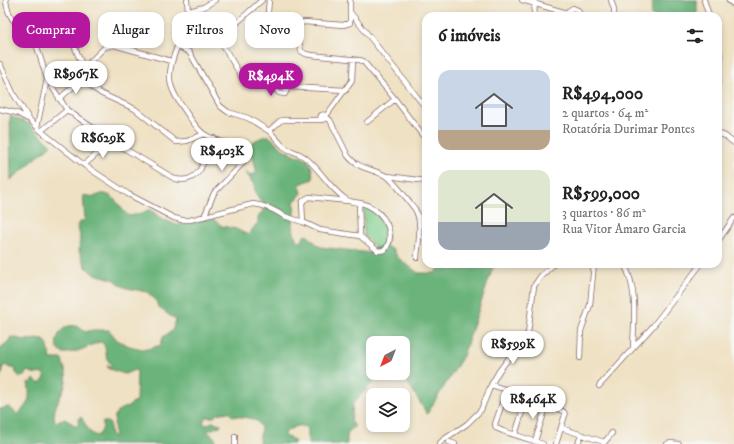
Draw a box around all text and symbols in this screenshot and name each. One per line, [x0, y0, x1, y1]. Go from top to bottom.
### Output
chip: Comprar [12, 12, 90, 48]
chip: Alugar [98, 12, 164, 48]
chip: Filtros [172, 12, 237, 48]
chip: Novo [245, 12, 304, 48]
text: 6 imóveis [438, 25, 500, 47]
icon: filters [684, 25, 706, 47]
pin: R$967K [43, 61, 109, 95]
pin: R$494K [238, 63, 304, 97]
text: R$967K [54, 66, 98, 82]
text: R$494K [248, 68, 294, 84]
text: R$494,000 [562, 83, 643, 105]
icon: home [470, 86, 518, 134]
text: 2 quartos · 64 m² [562, 105, 648, 121]
text: Rotatória Durimar Pontes [562, 121, 695, 137]
pin: R$629K [70, 125, 136, 159]
text: R$629K [81, 130, 125, 146]
pin: R$403K [189, 138, 255, 172]
text: R$403K [200, 143, 244, 159]
text: R$599,000 [562, 183, 640, 205]
icon: home [470, 186, 518, 234]
text: 3 quartos · 86 m² [562, 205, 646, 221]
text: Rua Vitor Amaro Garcia [562, 221, 686, 237]
pin: R$599K [480, 331, 546, 365]
north arrow [366, 336, 410, 380]
map controls [366, 336, 410, 432]
text: R$599K [491, 336, 535, 352]
pin: R$464K [500, 386, 566, 420]
button: layers [366, 388, 410, 432]
text: R$464K [510, 391, 556, 407]

